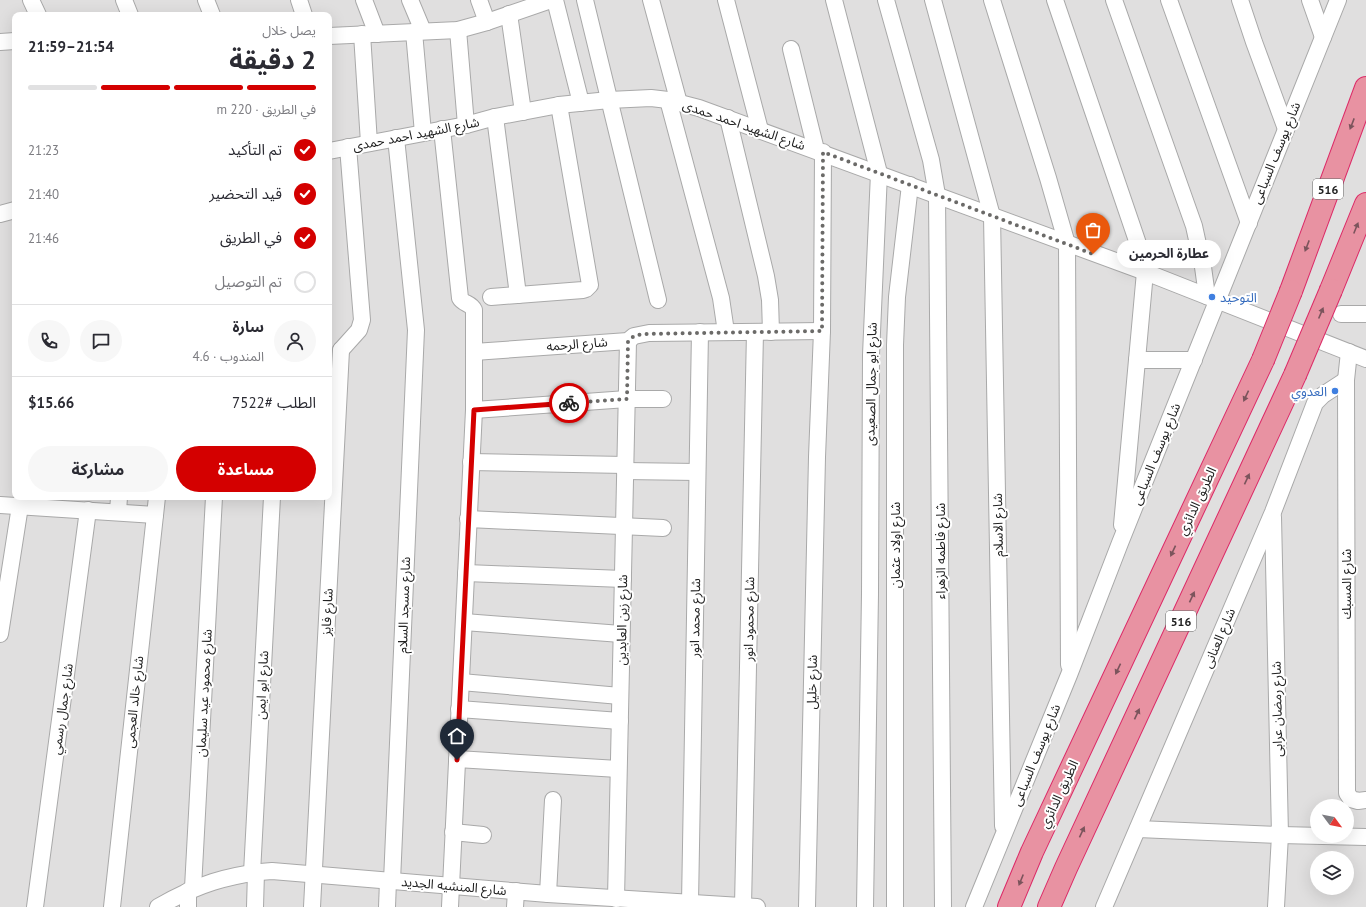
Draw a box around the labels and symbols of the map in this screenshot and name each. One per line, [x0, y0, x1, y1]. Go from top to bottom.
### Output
street label: شارع الشهيد احمد حمدى [680, 96, 808, 156]
street label: شارع يوسف السباعى [1248, 99, 1306, 207]
street label: شارع الشهيد احمد حمدى [351, 113, 481, 157]
one-way arrow [1349, 119, 1355, 131]
road number: 516 [1313, 179, 1343, 199]
pin [1076, 213, 1110, 254]
one-way arrow [1353, 223, 1359, 234]
callout: عطارة الحرمين [1117, 240, 1221, 268]
one-way arrow [1303, 240, 1309, 252]
place label: التوحيد [1220, 289, 1257, 306]
marker: التوحيد [1207, 292, 1217, 302]
one-way arrow [1318, 308, 1324, 319]
street label: شارع ابو جمال الصعيدى [861, 322, 883, 446]
street label: شارع الرحمه [546, 333, 608, 357]
courier [549, 383, 589, 423]
place label: العدوي [1291, 383, 1327, 402]
marker: العدوي [1330, 386, 1340, 396]
one-way arrow [1243, 390, 1249, 401]
street label: شارع يوسف السباعى [1128, 400, 1186, 508]
street label: الطريق الدائري [1174, 464, 1222, 539]
one-way arrow [1244, 473, 1250, 484]
street label: شارع الاسلام [989, 493, 1009, 557]
street label: شارع اولاد عثمان [887, 502, 906, 588]
street label: شارع فاطمه الزهراء [932, 503, 951, 599]
one-way arrow [1170, 546, 1176, 557]
street label: شارع المسبك [1338, 549, 1357, 619]
street label: شارع مسجد السلام [394, 556, 416, 654]
street label: شارع زين العابدين [613, 574, 633, 666]
street label: شارع محمود انور [740, 576, 760, 663]
street label: شارع محمد انور [686, 578, 706, 659]
street label: شارع فايز [317, 588, 339, 637]
one-way arrow [1189, 591, 1195, 602]
street label: شارع العنانى [1199, 606, 1241, 671]
road number: 516 [1166, 611, 1196, 631]
street label: شارع محمود عيد سليمان [192, 629, 218, 758]
street label: شارع ابو ايمن [252, 650, 274, 720]
street label: شارع خليل [803, 654, 823, 710]
street label: شارع خالد العجمى [121, 655, 149, 749]
street label: شارع رمضان عرابى [1268, 661, 1288, 757]
street label: شارع جمال رسمي [47, 662, 79, 756]
one-way arrow [1115, 663, 1121, 675]
street label: شارع يوسف السباعى [1008, 701, 1066, 809]
one-way arrow [1134, 709, 1140, 720]
pin [440, 719, 474, 760]
street label: الطريق الدائري [1036, 757, 1084, 832]
north arrow [1310, 799, 1354, 843]
one-way arrow [1080, 826, 1086, 838]
street label: شارع المنشيه الجديد [401, 873, 507, 901]
one-way arrow [1017, 874, 1023, 886]

